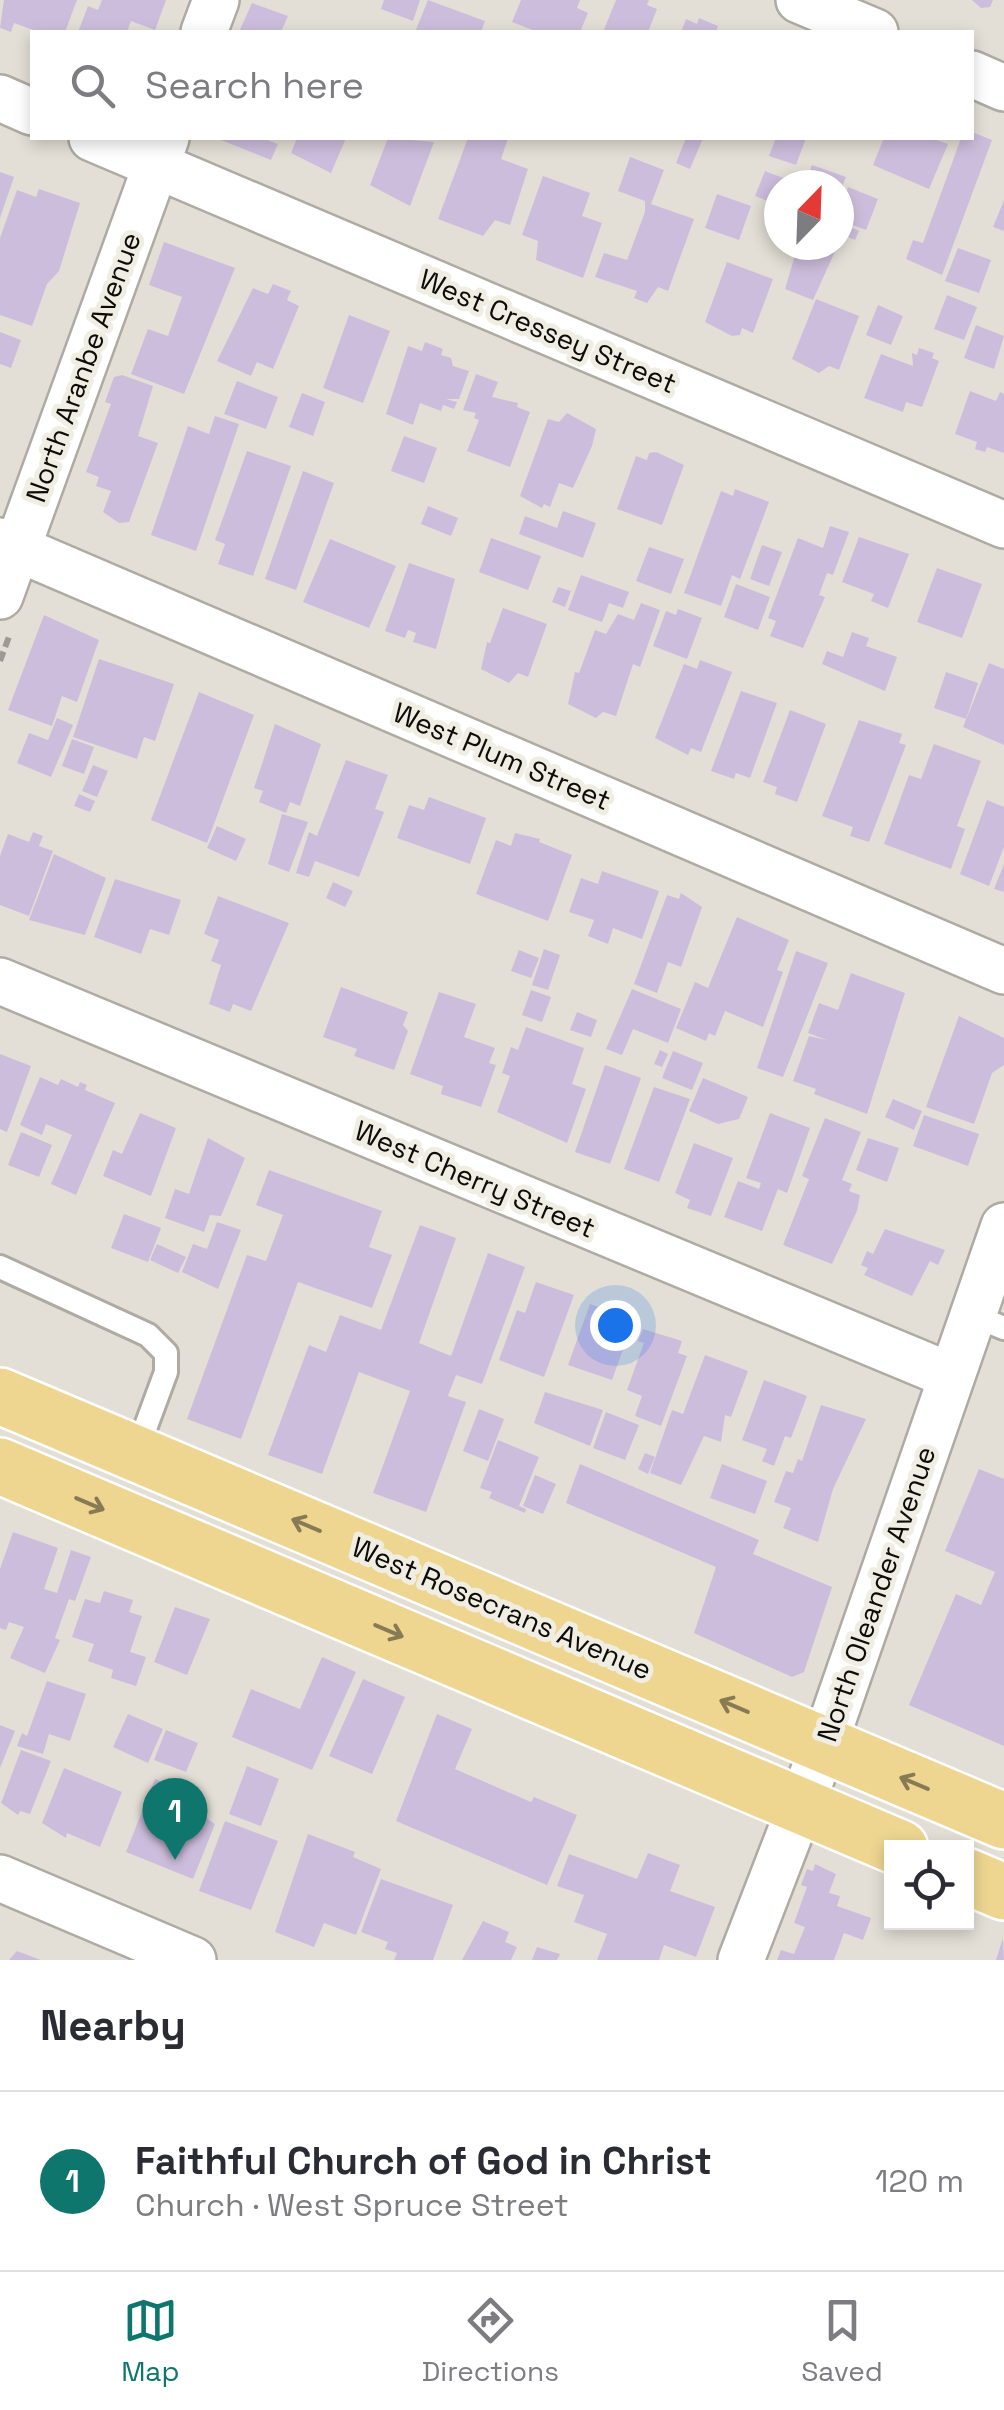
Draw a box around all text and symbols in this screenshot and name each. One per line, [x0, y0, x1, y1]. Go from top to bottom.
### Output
search box [30, 30, 974, 140]
icon: search [65, 58, 120, 113]
text: Search here [145, 61, 364, 109]
north arrow [764, 170, 854, 260]
street label: North Aranbe Avenue [17, 227, 149, 507]
street label: West Cressey Street [414, 261, 682, 401]
street label: West Plum Street [388, 694, 616, 818]
street label: West Cherry Street [349, 1112, 601, 1246]
your location [590, 1300, 641, 1351]
street label: North Oleander Avenue [809, 1442, 943, 1746]
one-way arrow [74, 1496, 105, 1514]
one-way arrow [291, 1515, 322, 1533]
street label: West Rosecrans Avenue [347, 1529, 657, 1687]
one-way arrow [373, 1623, 404, 1641]
one-way arrow [719, 1696, 750, 1714]
one-way arrow [899, 1773, 930, 1791]
pin: 1 [142, 1778, 208, 1860]
map controls [884, 1840, 974, 1930]
button: locate [884, 1840, 974, 1930]
text: Nearby [40, 1999, 186, 2052]
text: Faithful Church of God in Christ [135, 2137, 712, 2185]
text: 1 [65, 2161, 80, 2201]
text: 120 m [875, 2161, 964, 2201]
text: Church · West Spruce Street [135, 2185, 569, 2225]
tab: Map [121, 2293, 179, 2389]
tab: Directions [422, 2293, 559, 2389]
tab: Saved [801, 2293, 883, 2389]

